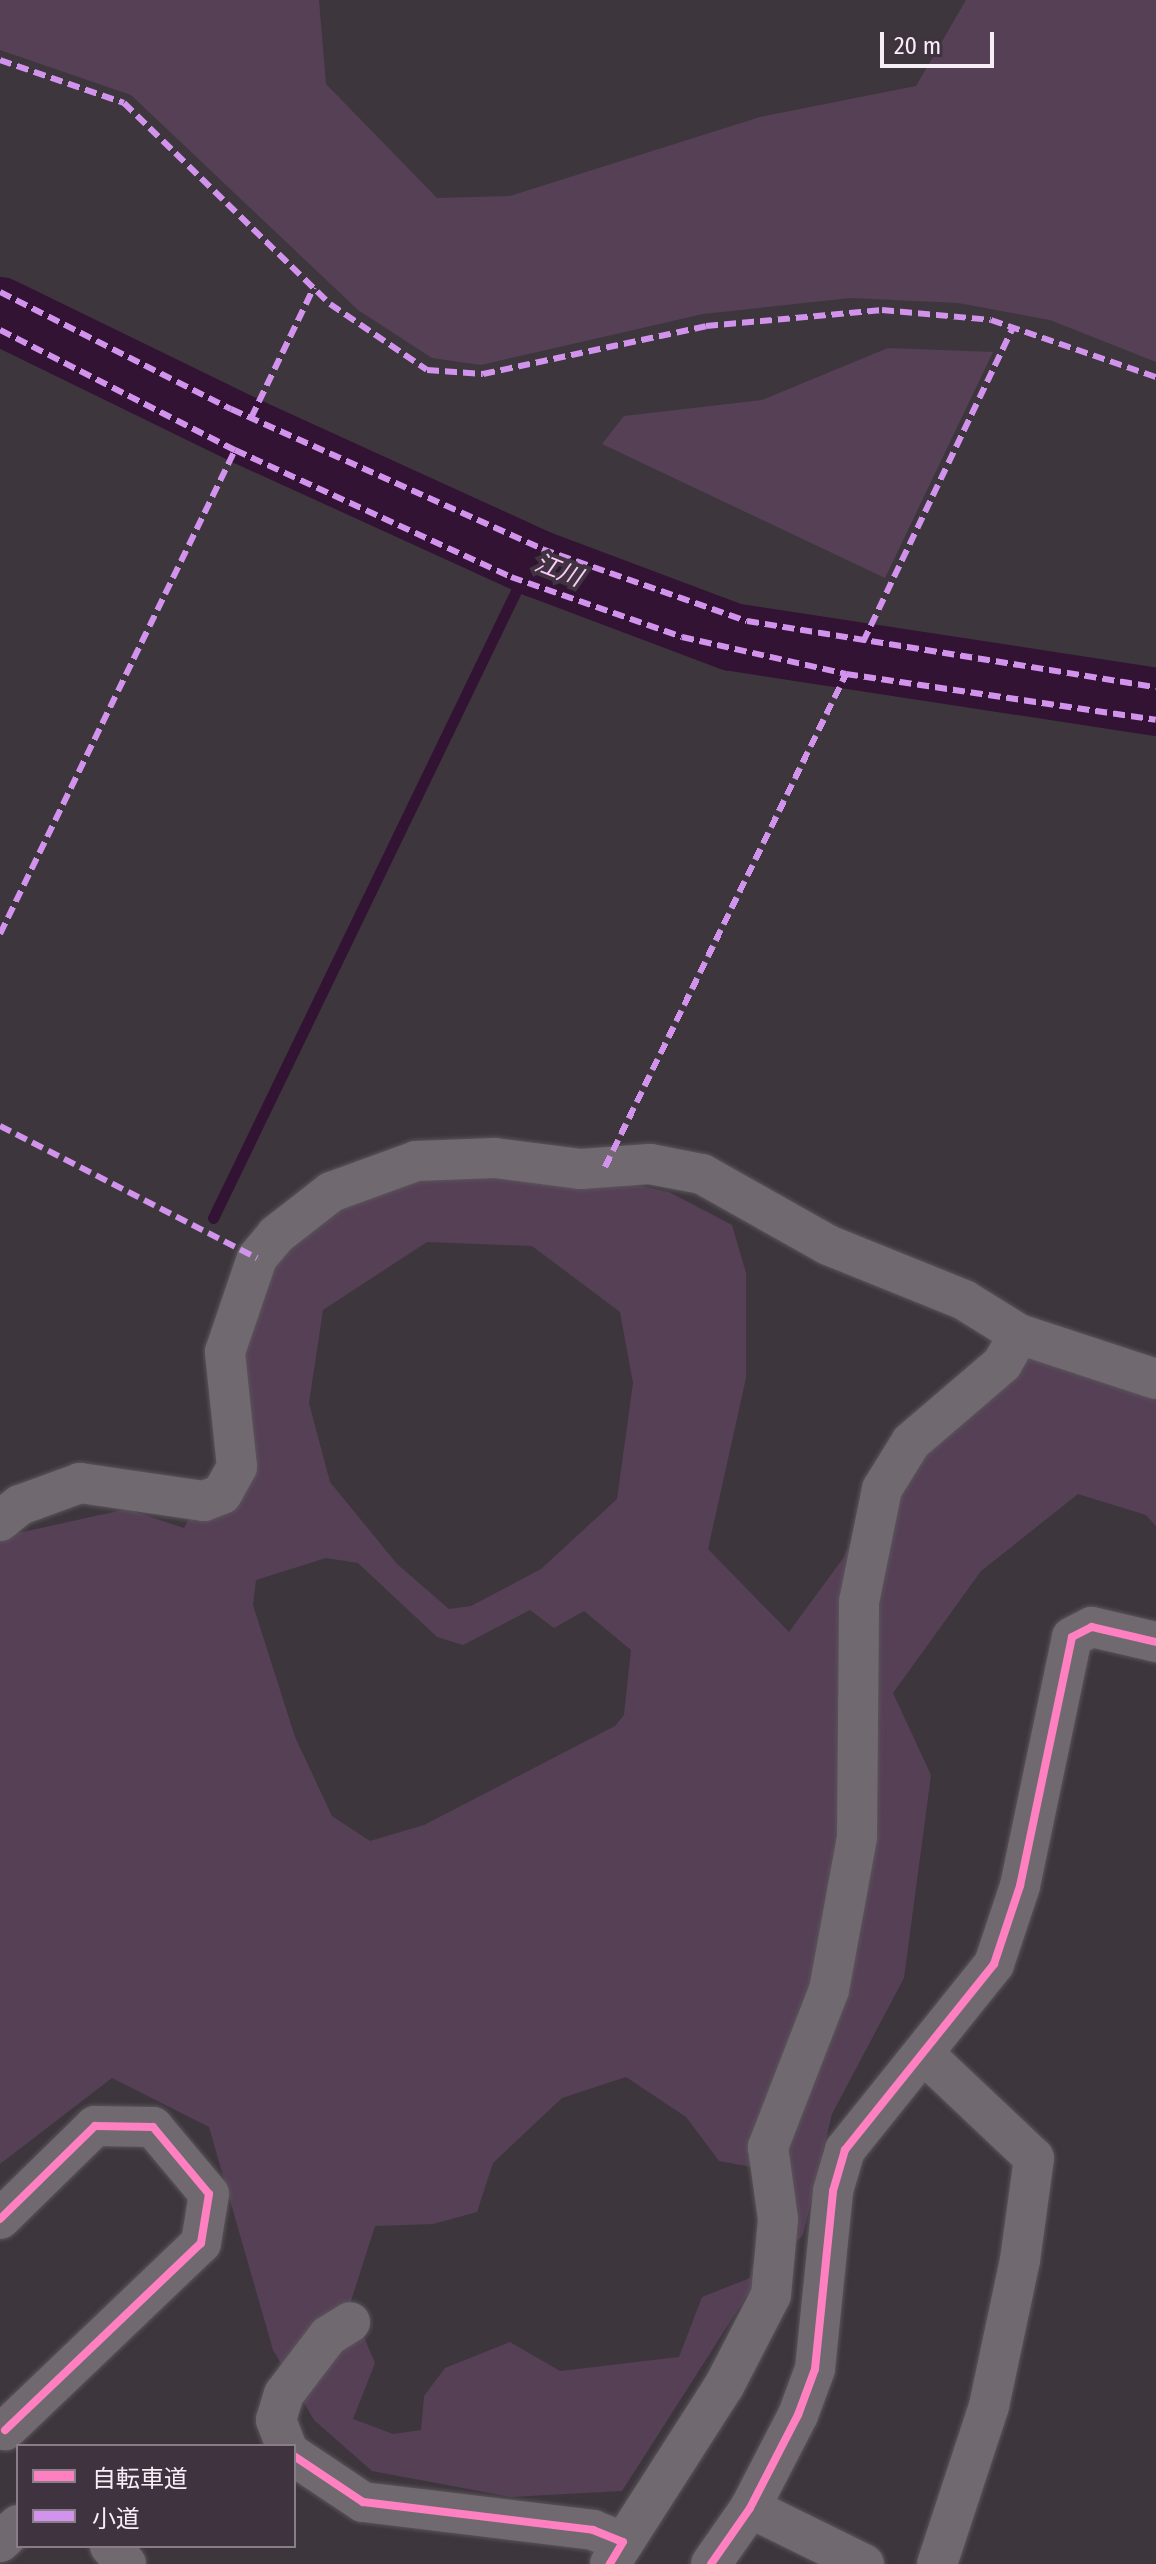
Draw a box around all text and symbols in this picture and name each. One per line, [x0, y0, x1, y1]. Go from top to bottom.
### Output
scale bar [884, 16, 998, 66]
text: 20 m [894, 32, 941, 60]
water label: 江川 [530, 549, 586, 593]
legend [16, 2444, 296, 2548]
text: 自転車道 [92, 2465, 188, 2493]
text: 小道 [92, 2505, 140, 2533]

